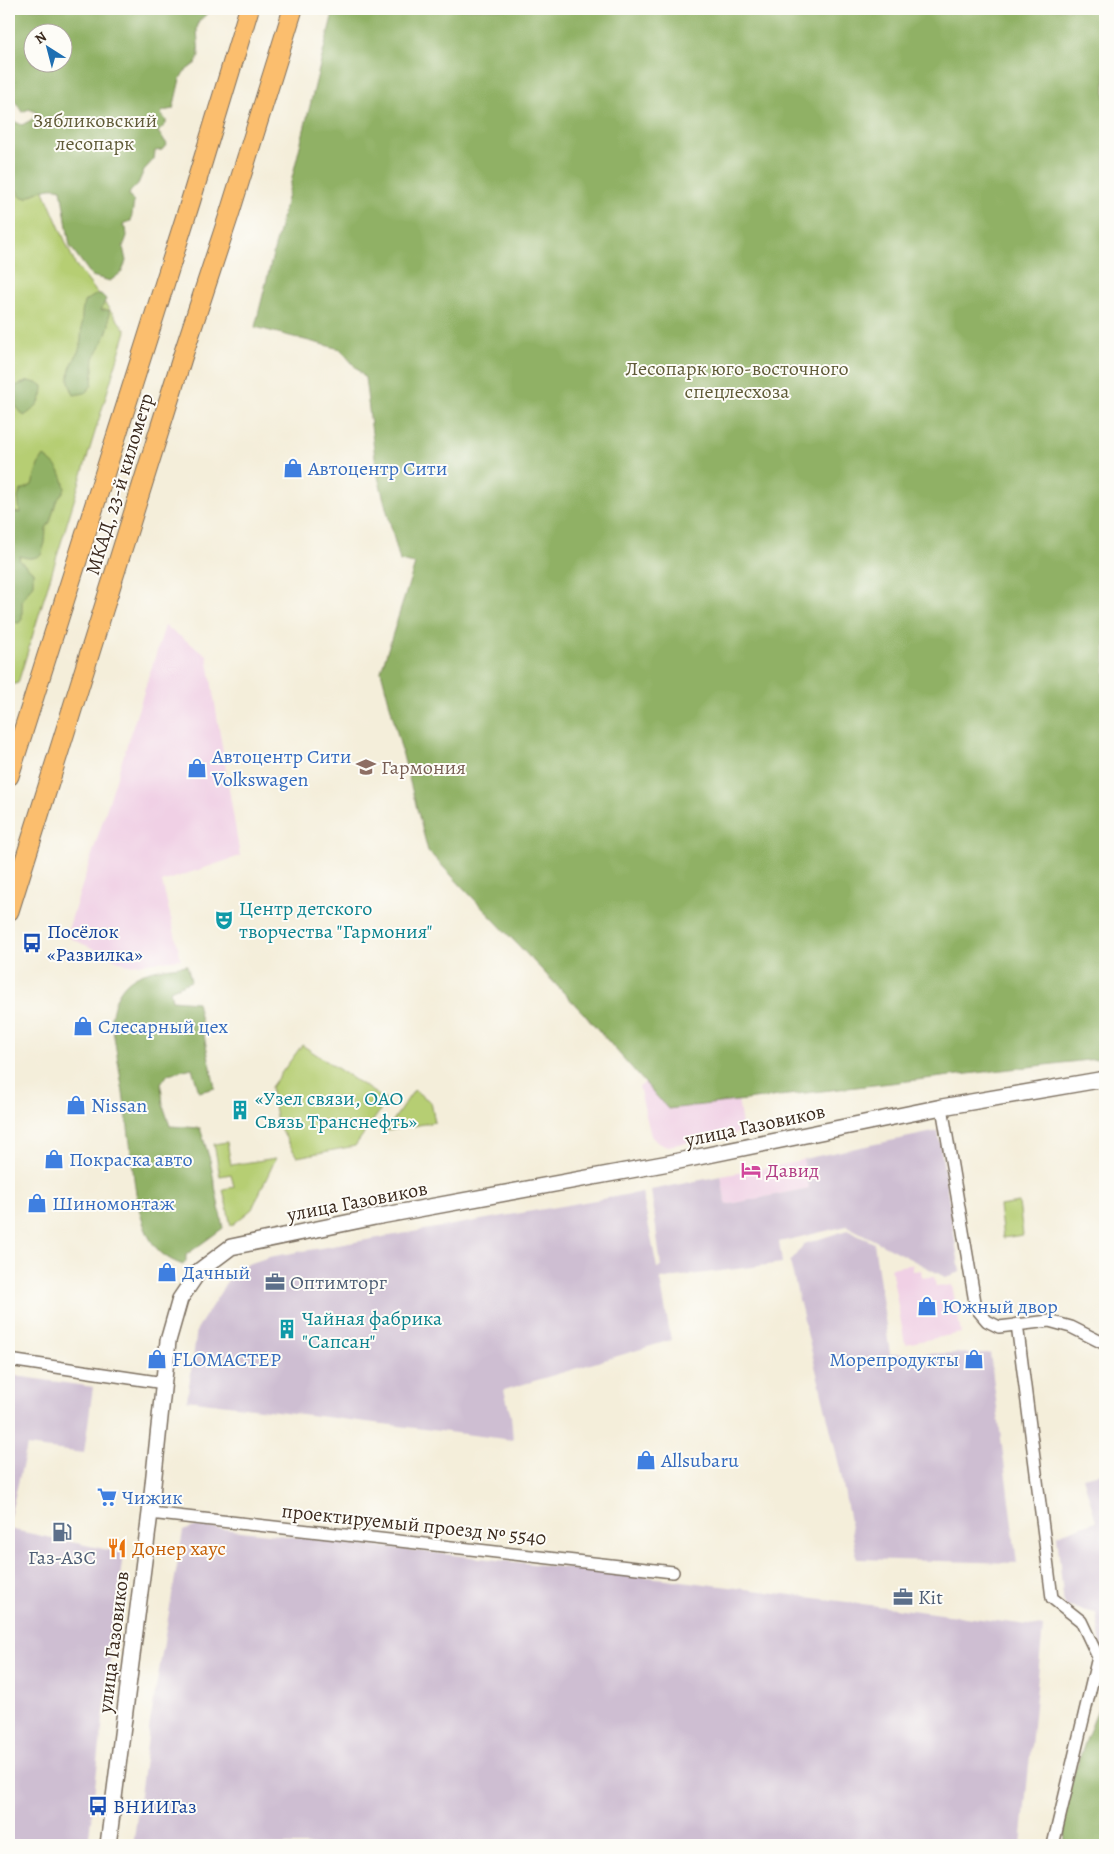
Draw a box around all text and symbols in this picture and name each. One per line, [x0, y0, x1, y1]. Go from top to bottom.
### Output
north arrow [22, 22, 72, 72]
text: N [31, 27, 50, 49]
park label: Зябликовский лесопарк [33, 107, 157, 157]
park label: Лесопарк юго-восточного спецлесхоза [625, 355, 849, 405]
street label: МКАД, 23-й километр [79, 390, 160, 578]
place label: Автоцентр Сити [307, 455, 447, 482]
shop icon: Автоцентр Сити [282, 457, 304, 479]
place label: Автоцентр Сити Volkswagen [211, 743, 351, 793]
place label: Гармония [381, 754, 466, 781]
school or university icon: Гармония [355, 756, 377, 778]
shop icon: Автоцентр Сити Volkswagen [186, 757, 208, 779]
place label: Центр детского творчества "Гармония" [239, 895, 432, 945]
theatre icon: Центр детского творчества "Гармония" [213, 909, 235, 931]
place label: Посёлок «Развилка» [47, 918, 143, 968]
bus stop icon: Посёлок «Развилка» [21, 932, 43, 954]
place label: Слесарный цех [98, 1013, 228, 1040]
shop icon: Слесарный цех [72, 1015, 94, 1037]
place label: «Узел связи, ОАО Связь Транснефть» [255, 1085, 417, 1135]
place label: Nissan [91, 1092, 147, 1119]
shop icon: Nissan [65, 1094, 87, 1116]
street label: улица Газовиков [682, 1097, 828, 1154]
building icon: «Узел связи, ОАО Связь Транснефть» [229, 1099, 251, 1121]
place label: Покраска авто [69, 1146, 193, 1173]
shop icon: Покраска авто [43, 1148, 65, 1170]
place label: Давид [766, 1157, 819, 1184]
hotel icon: Давид [740, 1159, 762, 1181]
street label: улица Газовиков [284, 1175, 430, 1229]
place label: Шиномонтаж [52, 1190, 175, 1217]
shop icon: Шиномонтаж [26, 1192, 48, 1214]
place label: Дачный [182, 1259, 250, 1286]
shop icon: Дачный [156, 1261, 178, 1283]
place label: Оптимторг [290, 1269, 388, 1296]
office icon: Оптимторг [264, 1271, 286, 1293]
place label: Южный двор [942, 1293, 1058, 1320]
shop icon: Южный двор [916, 1295, 938, 1317]
place label: Чайная фабрика "Сапсан" [302, 1305, 443, 1355]
building icon: Чайная фабрика "Сапсан" [276, 1318, 298, 1340]
place label: FLOМАСТЕР [172, 1346, 281, 1373]
place label: Морепродукты [829, 1346, 959, 1373]
shop icon: FLOМАСТЕР [146, 1348, 168, 1370]
shop icon: Морепродукты [963, 1348, 985, 1370]
place label: Allsubaru [660, 1447, 739, 1474]
shop icon: Allsubaru [635, 1449, 657, 1471]
place label: Чижик [122, 1484, 183, 1511]
supermarket icon: Чижик [96, 1486, 118, 1508]
street label: проектируемый проезд № 5540 [280, 1497, 548, 1552]
fuel station icon: Газ-АЗС [51, 1521, 73, 1543]
place label: Донер хаус [132, 1535, 226, 1562]
restaurant icon: Донер хаус [106, 1537, 128, 1559]
place label: Газ-АЗС [28, 1544, 96, 1571]
street label: улица Газовиков [91, 1570, 136, 1715]
place label: Kit [918, 1584, 943, 1611]
office icon: Kit [892, 1586, 914, 1608]
place label: ВНИИГаз [113, 1793, 197, 1820]
bus stop icon: ВНИИГаз [87, 1795, 109, 1817]

